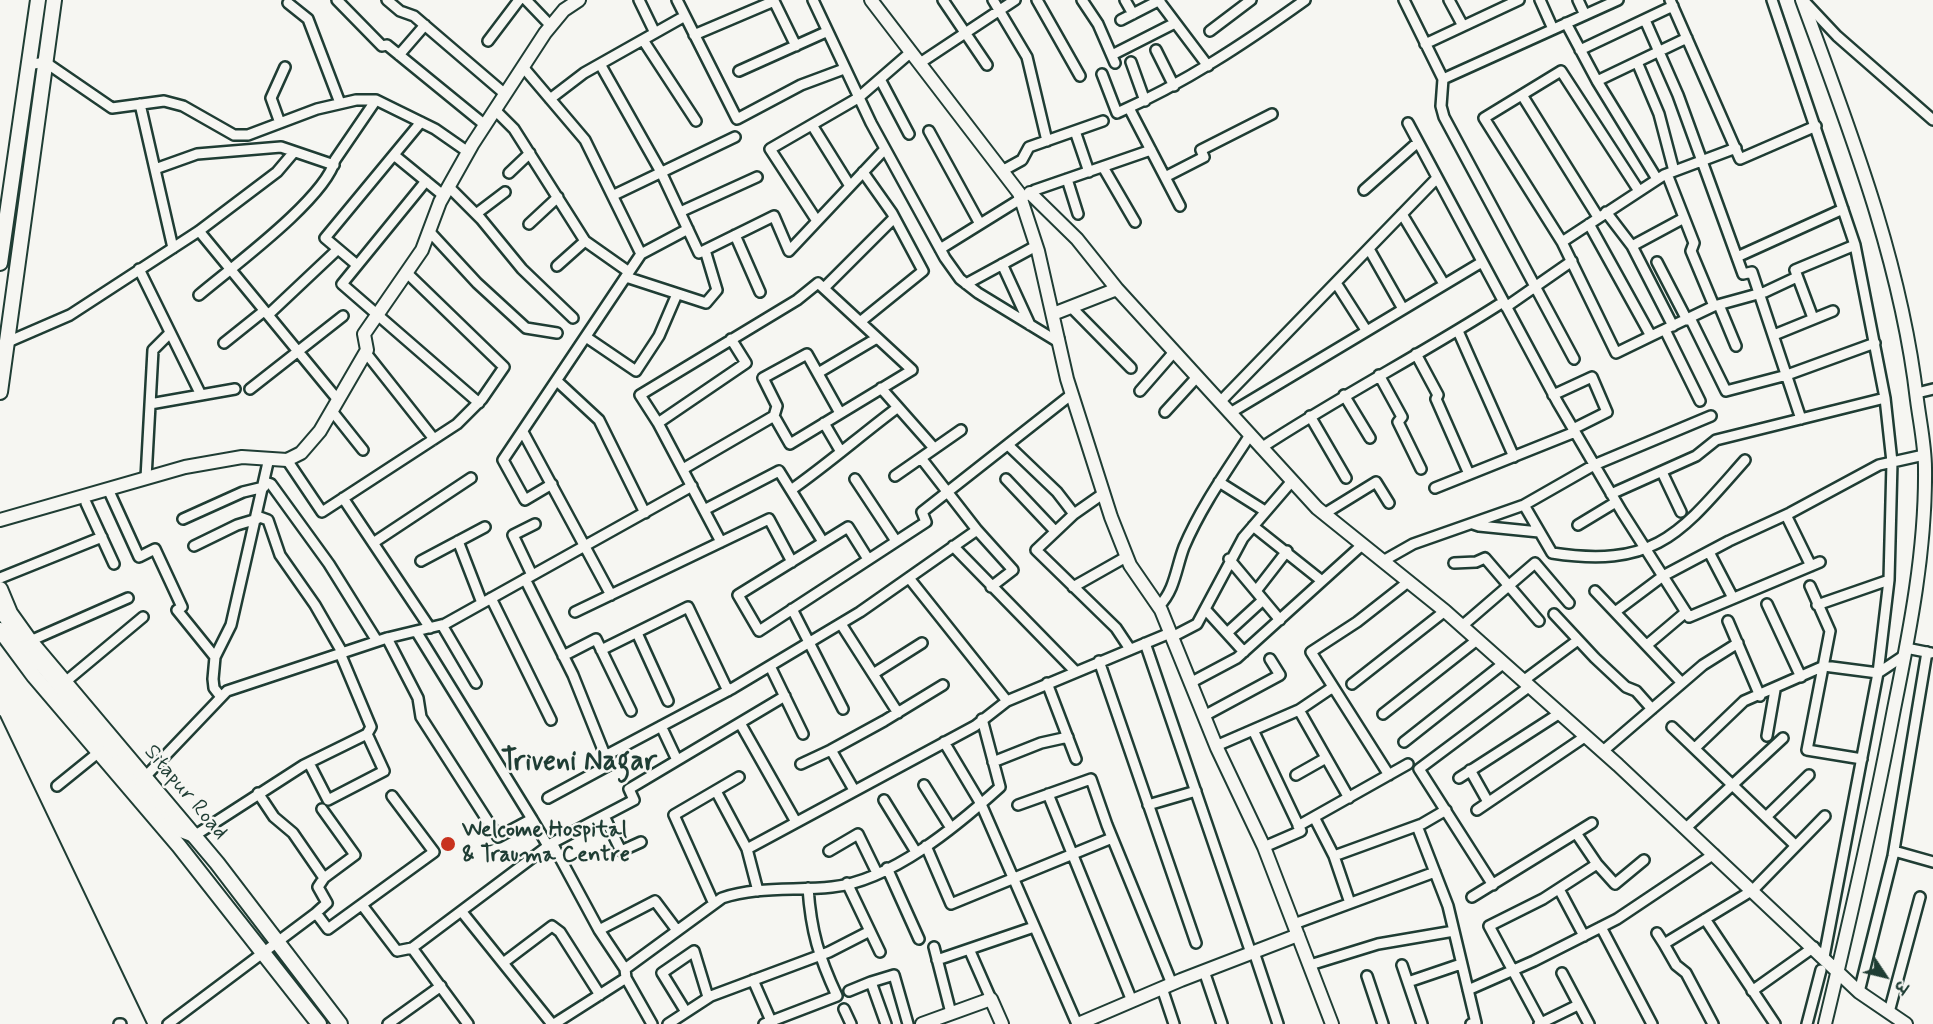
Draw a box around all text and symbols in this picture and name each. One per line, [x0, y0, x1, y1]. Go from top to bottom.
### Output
street label: Sitapur Road [137, 740, 233, 846]
district label: Triveni Nagar [501, 746, 657, 780]
place label: Welcome Hospital & Trauma Centre [462, 818, 630, 870]
marker: Welcome Hospital & Trauma Centre [439, 835, 457, 853]
north arrow [1855, 946, 1915, 1006]
text: उ [1888, 976, 1912, 997]

